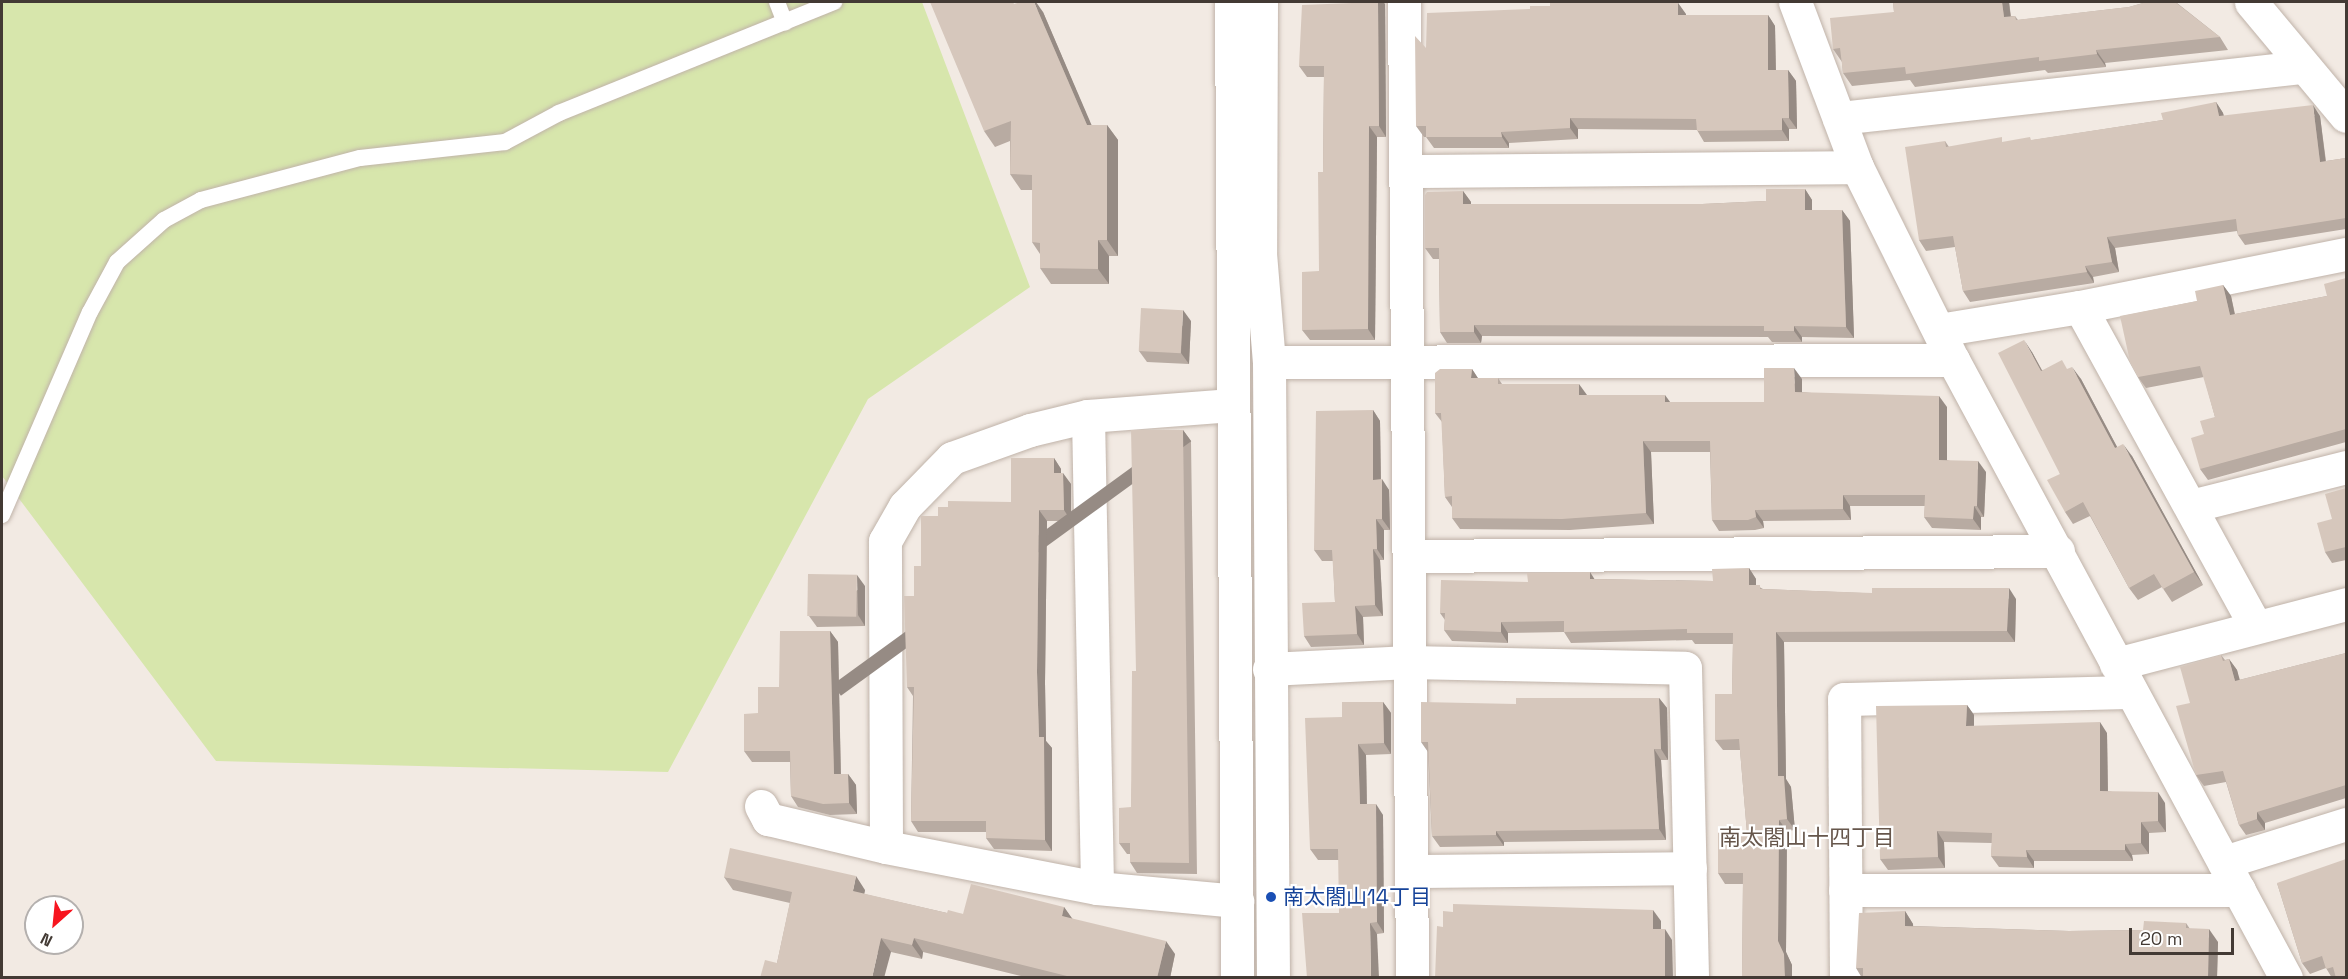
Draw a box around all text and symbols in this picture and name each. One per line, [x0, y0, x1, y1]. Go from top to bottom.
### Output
district label: 南太閤山十四丁目 [1719, 825, 1895, 851]
place label: 南太閤山14丁目 [1283, 884, 1431, 910]
marker: 南太閤山14丁目 [1264, 890, 1278, 904]
north arrow [24, 895, 84, 955]
scale bar [2132, 916, 2237, 954]
text: 20 m [2140, 927, 2183, 950]
text: N [37, 928, 56, 951]

